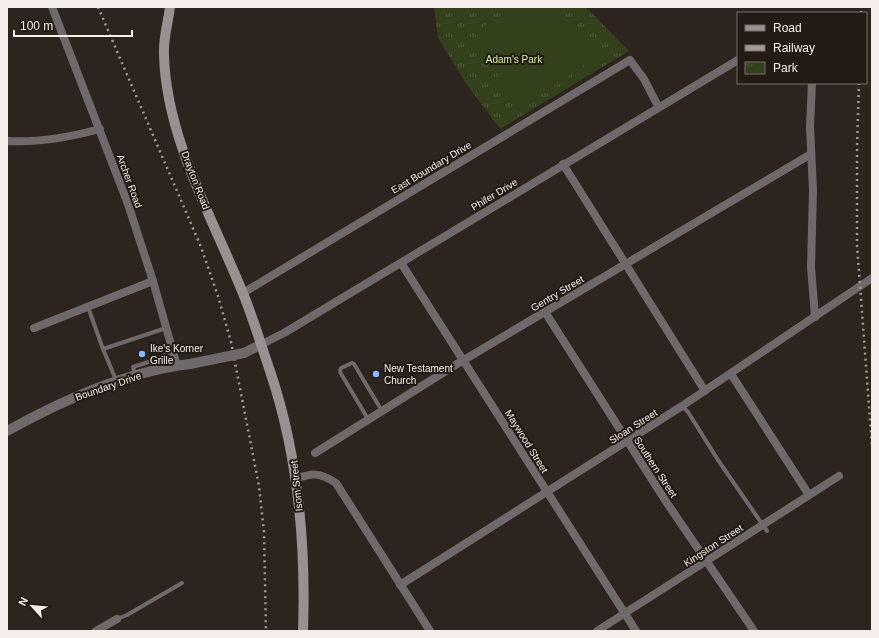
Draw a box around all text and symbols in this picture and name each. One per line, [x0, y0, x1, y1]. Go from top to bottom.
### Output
scale bar [14, 12, 132, 38]
legend [737, 12, 867, 84]
text: 100 m [20, 19, 53, 33]
text: Road [773, 21, 802, 35]
text: Railway [773, 41, 815, 55]
park label: Adam's Park [486, 54, 543, 65]
text: Park [773, 61, 799, 75]
street label: East Boundary Drive [389, 139, 474, 196]
street label: Drayton Road [179, 149, 212, 211]
street label: Archer Road [115, 153, 144, 209]
street label: Phifer Drive [469, 176, 520, 213]
street label: Gentry Street [529, 273, 586, 313]
place label: Ike's Korner Grille [150, 343, 204, 366]
marker: Ike's Korner Grille [137, 349, 147, 359]
place label: New Testament Church [384, 363, 453, 386]
marker: New Testament Church [371, 369, 381, 379]
street label: Boundary Drive [74, 370, 143, 403]
street label: Sloan Street [607, 407, 660, 446]
street label: Maywood Street [503, 408, 551, 475]
street label: Southern Street [632, 435, 679, 500]
street label: Isom Street [288, 460, 305, 512]
street label: Kingston Street [682, 522, 745, 569]
north arrow [12, 586, 52, 626]
text: N [16, 595, 30, 608]

